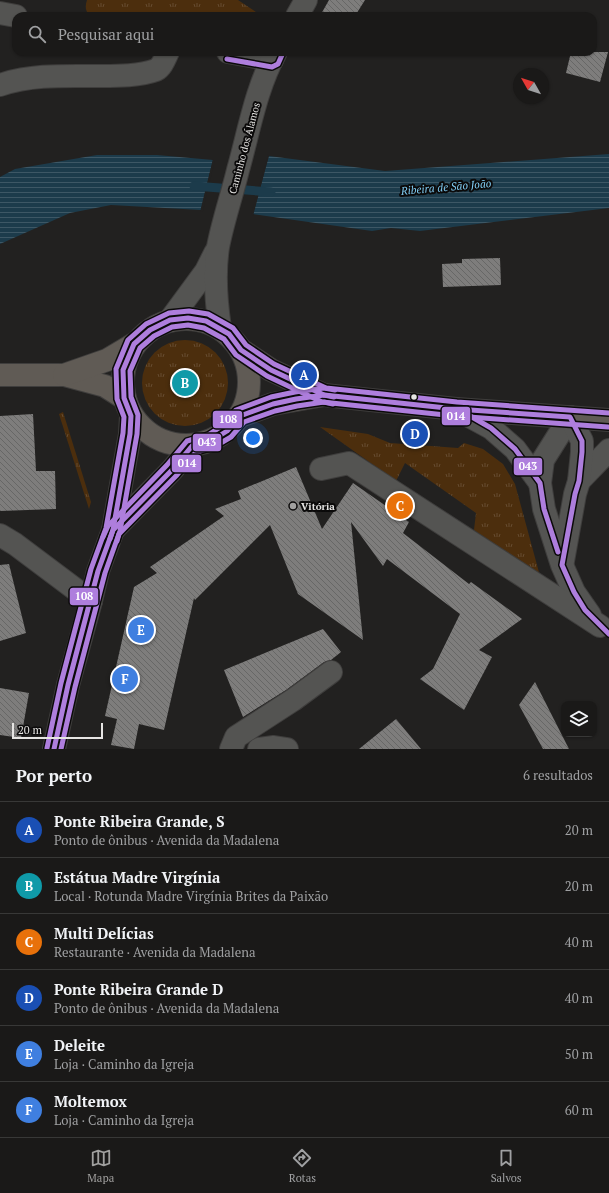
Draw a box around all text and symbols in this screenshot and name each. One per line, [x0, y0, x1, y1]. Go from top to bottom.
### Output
search box [12, 12, 597, 56]
icon: search [26, 23, 48, 45]
text: Pesquisar aqui [58, 24, 154, 44]
north arrow [513, 68, 549, 104]
street label: Caminho dos Álamos [226, 101, 263, 195]
water label: Ribeira de São João [399, 176, 492, 198]
pin: A [291, 360, 317, 390]
pin: B [172, 368, 198, 398]
unlabelled marker [409, 392, 419, 402]
line badge: 014 [441, 406, 471, 426]
text: 014 [447, 409, 466, 423]
line badge: 108 [212, 410, 243, 429]
text: 108 [219, 412, 237, 426]
pin: D [402, 419, 428, 449]
your location [243, 428, 263, 448]
line badge: 043 [192, 433, 222, 452]
text: 043 [198, 435, 216, 449]
line badge: 014 [171, 454, 202, 473]
text: 014 [178, 456, 197, 470]
line badge: 043 [513, 457, 543, 476]
text: 043 [519, 459, 537, 473]
pin: C [387, 491, 413, 521]
place label: Vitória [301, 500, 335, 513]
marker: Vitória [288, 501, 298, 511]
line badge: 108 [69, 587, 99, 606]
text: 108 [75, 589, 93, 603]
pin: E [128, 615, 154, 645]
pin: F [112, 664, 138, 694]
map controls [561, 701, 597, 737]
button: layers [561, 701, 597, 737]
scale bar [12, 721, 103, 740]
text: 20 m [18, 723, 42, 737]
text: Por perto [16, 764, 92, 787]
text: 6 resultados [523, 766, 593, 784]
text: Ponte Ribeira Grande, S [54, 811, 225, 831]
text: A [24, 821, 34, 839]
text: 20 m [565, 821, 593, 839]
text: Ponto de ônibus · Avenida da Madalena [54, 831, 279, 849]
text: Estátua Madre Virgínia [54, 867, 220, 887]
text: B [25, 877, 33, 895]
text: 20 m [565, 877, 593, 895]
text: Local · Rotunda Madre Virgínia Brites da Paixão [54, 887, 328, 905]
text: Multi Delícias [54, 923, 154, 943]
text: C [25, 933, 33, 951]
text: 40 m [565, 933, 593, 951]
text: Restaurante · Avenida da Madalena [54, 943, 256, 961]
text: Ponte Ribeira Grande D [54, 979, 223, 999]
text: D [24, 989, 34, 1007]
text: 40 m [565, 989, 593, 1007]
text: Ponto de ônibus · Avenida da Madalena [54, 999, 279, 1017]
text: Deleite [54, 1035, 105, 1055]
text: E [25, 1045, 33, 1063]
text: 50 m [565, 1045, 593, 1063]
text: Loja · Caminho da Igreja [54, 1055, 194, 1073]
text: Moltemox [54, 1091, 127, 1111]
text: F [25, 1101, 33, 1119]
text: 60 m [565, 1101, 593, 1119]
text: Loja · Caminho da Igreja [54, 1111, 194, 1129]
tab: Mapa [87, 1147, 114, 1185]
tab: Rotas [289, 1147, 316, 1185]
tab: Salvos [491, 1147, 522, 1185]

